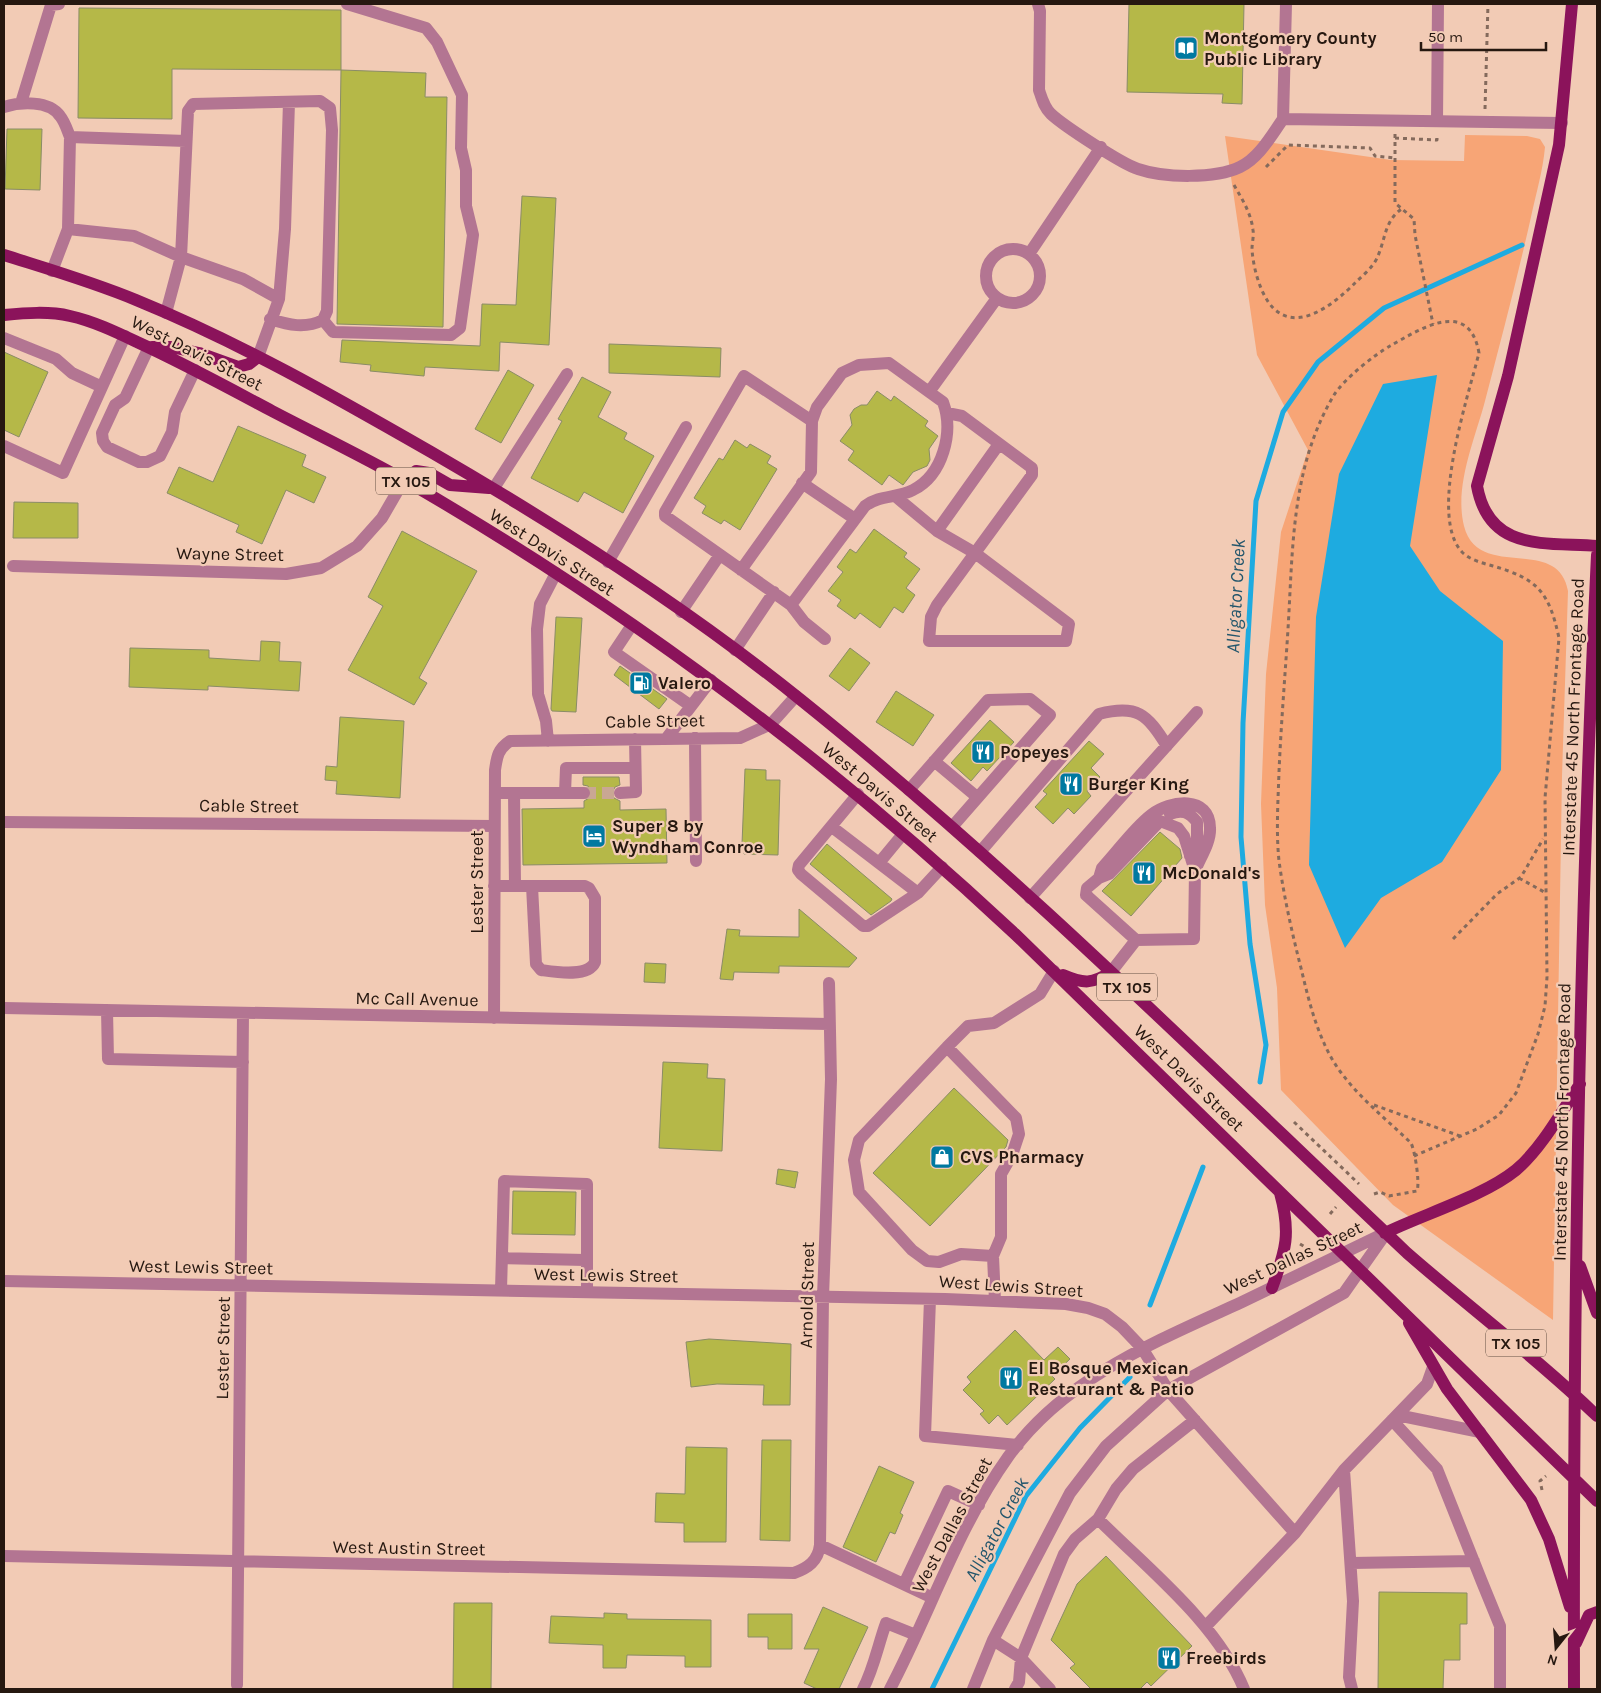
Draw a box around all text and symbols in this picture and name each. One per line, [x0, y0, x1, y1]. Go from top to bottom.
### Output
scale bar [1421, 20, 1546, 52]
place label: Montgomery County Public Library [1204, 27, 1376, 70]
text: 50 m [1428, 28, 1463, 46]
library icon: Montgomery County Public Library [1173, 35, 1199, 61]
street label: West Davis Street [128, 310, 267, 396]
road number: TX 105 [376, 468, 436, 494]
street label: West Davis Street [485, 503, 619, 601]
water label: Alligator Creek [1222, 538, 1250, 654]
street label: Wayne Street [176, 542, 284, 566]
street label: Interstate 45 North Frontage Road [1557, 578, 1589, 856]
fuel station icon: Valero [628, 670, 654, 696]
place label: Valero [658, 672, 711, 694]
street label: Cable Street [605, 709, 705, 733]
street label: West Davis Street [818, 737, 943, 847]
restaurant icon: Popeyes [970, 739, 996, 765]
place label: Popeyes [1000, 741, 1069, 763]
restaurant icon: Burger King [1058, 771, 1084, 797]
place label: Burger King [1088, 773, 1189, 795]
street label: Cable Street [199, 794, 299, 818]
place label: Super 8 by Wyndham Conroe [612, 815, 763, 858]
hotel icon: Super 8 by Wyndham Conroe [581, 823, 607, 849]
street label: Lester Street [466, 830, 488, 934]
restaurant icon: McDonald's [1131, 860, 1157, 886]
place label: McDonald's [1162, 862, 1261, 884]
road number: TX 105 [1097, 974, 1157, 1000]
street label: Interstate 45 North Frontage Road [1549, 983, 1575, 1261]
street label: Mc Call Avenue [355, 987, 479, 1011]
street label: West Davis Street [1129, 1020, 1249, 1136]
shop icon: CVS Pharmacy [929, 1144, 955, 1170]
place label: CVS Pharmacy [960, 1146, 1084, 1168]
street label: West Dallas Street [1220, 1216, 1366, 1300]
street label: Arnold Street [795, 1241, 819, 1349]
street label: West Lewis Street [129, 1255, 274, 1279]
street label: West Lewis Street [534, 1263, 679, 1287]
street label: West Lewis Street [938, 1270, 1084, 1302]
street label: Lester Street [211, 1296, 235, 1400]
road number: TX 105 [1486, 1330, 1546, 1356]
place label: El Bosque Mexican Restaurant & Patio [1028, 1357, 1194, 1400]
restaurant icon: El Bosque Mexican Restaurant & Patio [998, 1365, 1024, 1391]
street label: West Dallas Street [907, 1453, 997, 1596]
water label: Alligator Creek [960, 1474, 1034, 1585]
street label: West Austin Street [332, 1536, 486, 1560]
north arrow [1531, 1623, 1581, 1673]
restaurant icon: Freebirds [1156, 1645, 1182, 1671]
place label: Freebirds [1186, 1647, 1267, 1669]
text: N [1545, 1650, 1560, 1670]

